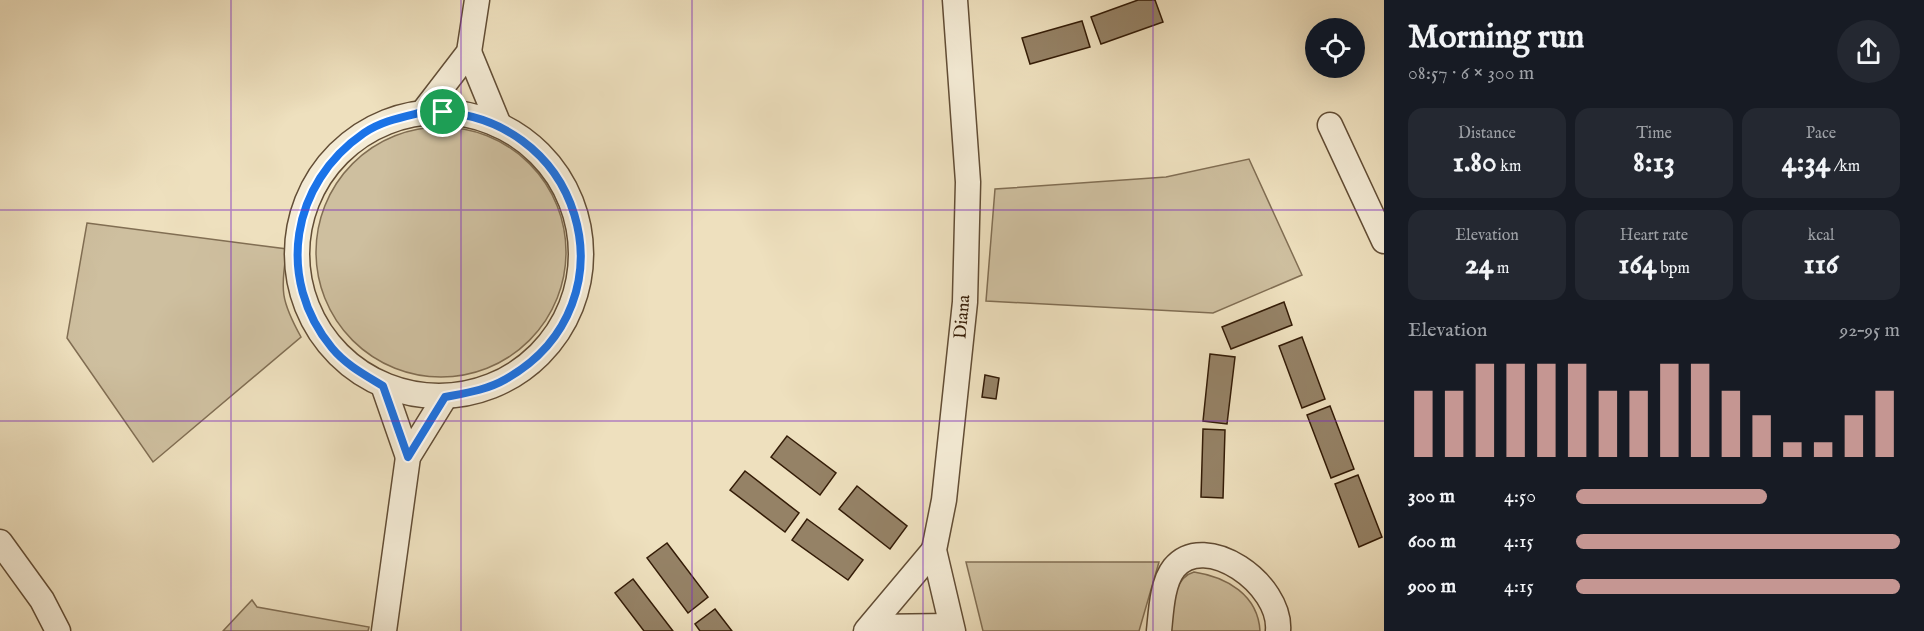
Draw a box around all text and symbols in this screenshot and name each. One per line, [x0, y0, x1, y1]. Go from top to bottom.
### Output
text: Morning run [1408, 17, 1584, 59]
map controls [1305, 18, 1365, 78]
button: locate [1305, 18, 1365, 78]
button: share [1837, 20, 1900, 83]
text: 08:57 · 6 × 300 m [1408, 61, 1534, 86]
pin [417, 86, 468, 137]
icon: arrive [426, 95, 459, 128]
text: Distance [1458, 124, 1516, 144]
text: Time [1636, 124, 1672, 144]
text: Pace [1806, 124, 1836, 144]
text: 1.80 [1453, 144, 1497, 182]
text: 8:13 [1633, 144, 1675, 182]
text: 4:34 [1782, 144, 1830, 182]
text: km [1497, 157, 1521, 177]
text: /km [1830, 157, 1860, 177]
text: Elevation [1455, 226, 1519, 246]
text: Heart rate [1620, 226, 1688, 246]
text: kcal [1808, 226, 1834, 246]
text: 24 [1465, 246, 1493, 284]
text: 164 [1618, 246, 1657, 284]
text: 116 [1803, 246, 1839, 284]
text: m [1493, 259, 1509, 279]
text: bpm [1657, 259, 1690, 279]
street label: Diana [950, 294, 976, 340]
text: Elevation [1408, 318, 1487, 343]
text: 92–95 m [1839, 318, 1900, 343]
text: 300 m [1408, 484, 1455, 509]
text: 4:50 [1504, 484, 1536, 509]
text: 600 m [1408, 529, 1456, 554]
text: 4:15 [1504, 529, 1534, 554]
text: 900 m [1408, 574, 1456, 599]
text: 4:15 [1504, 574, 1534, 599]

